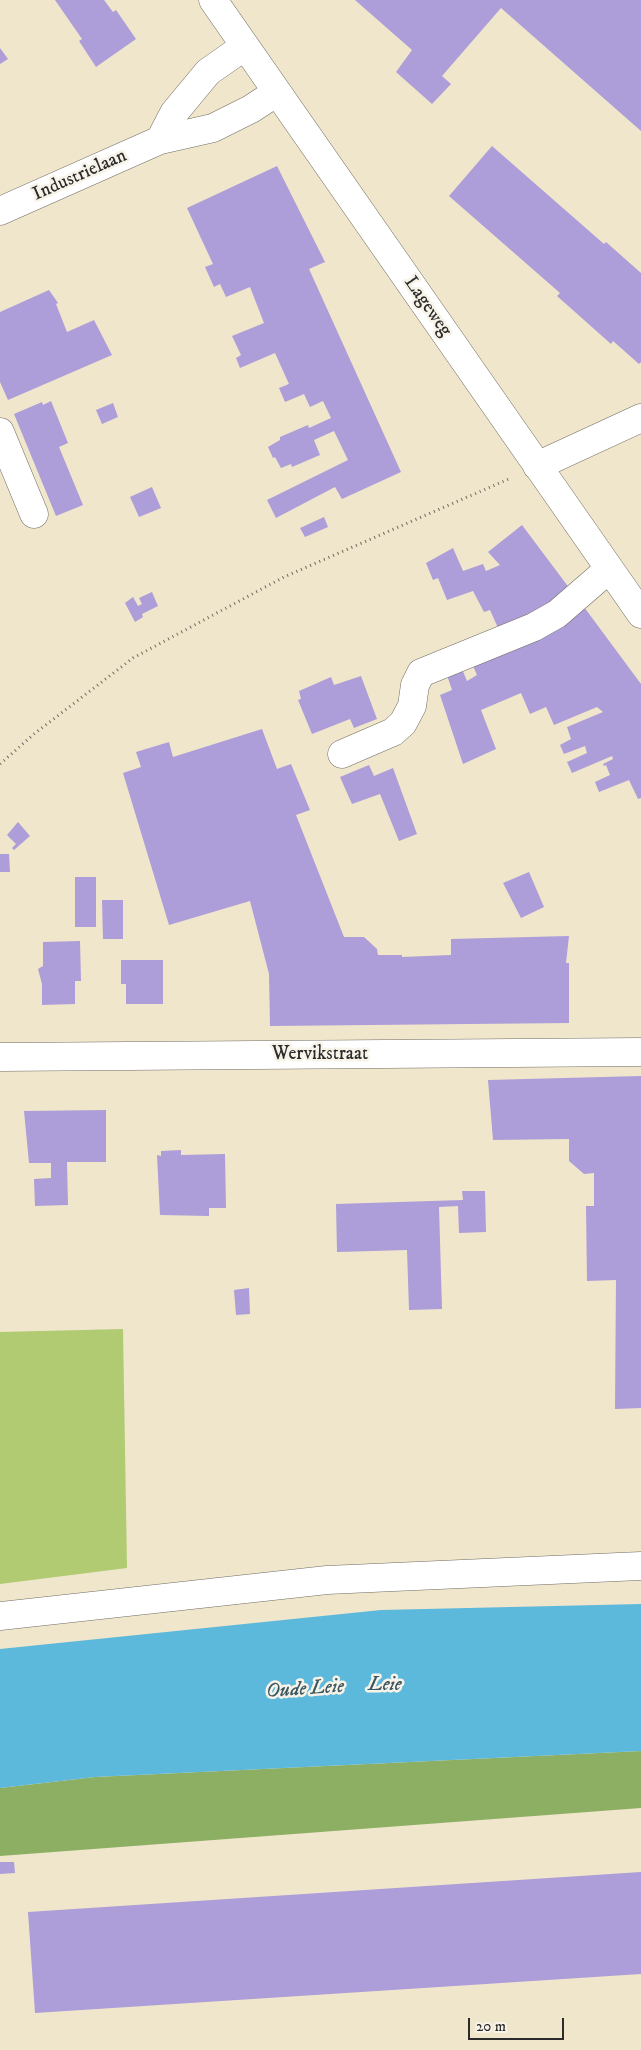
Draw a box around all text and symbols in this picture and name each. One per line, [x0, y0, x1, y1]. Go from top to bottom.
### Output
street label: Industrielaan [30, 145, 130, 207]
street label: Lageweg [398, 273, 456, 341]
street label: Wervikstraat [272, 1044, 368, 1066]
water label: Leie [368, 1674, 402, 1698]
water label: Oude Leie [265, 1675, 345, 1705]
scale bar [471, 2008, 567, 2040]
text: 20 m [476, 2017, 506, 2036]

